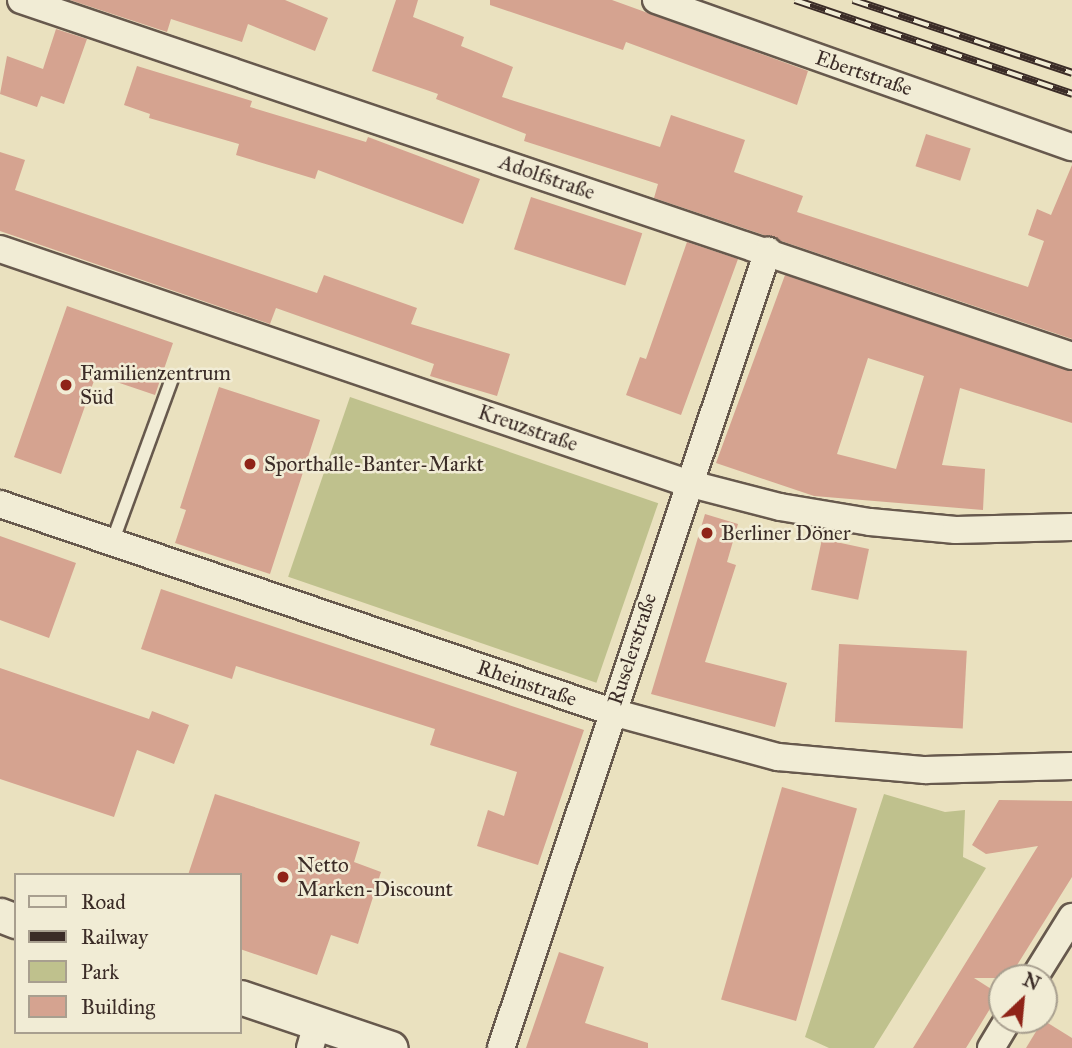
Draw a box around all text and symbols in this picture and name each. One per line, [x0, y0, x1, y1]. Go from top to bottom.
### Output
street label: Ebertstraße [812, 45, 916, 101]
street label: Adolfstraße [496, 149, 598, 205]
place label: Familienzentrum Süd [80, 360, 231, 410]
marker: Familienzentrum Süd [58, 377, 74, 393]
street label: Kreuzstraße [475, 399, 581, 457]
place label: Sporthalle-Banter-Markt [264, 451, 484, 477]
marker: Sporthalle-Banter-Markt [242, 456, 258, 472]
place label: Berliner Döner [721, 520, 851, 546]
marker: Berliner Döner [699, 525, 715, 541]
street label: Ruselerstraße [602, 590, 662, 708]
street label: Rheinstraße [474, 654, 580, 712]
place label: Netto Marken-Discount [297, 852, 453, 902]
marker: Netto Marken-Discount [275, 869, 291, 885]
legend [14, 873, 242, 1034]
text: Road [81, 889, 126, 915]
text: Railway [81, 924, 148, 950]
text: Park [81, 959, 119, 985]
north arrow [988, 964, 1058, 1034]
text: N [1019, 968, 1044, 995]
text: Building [81, 994, 155, 1020]

